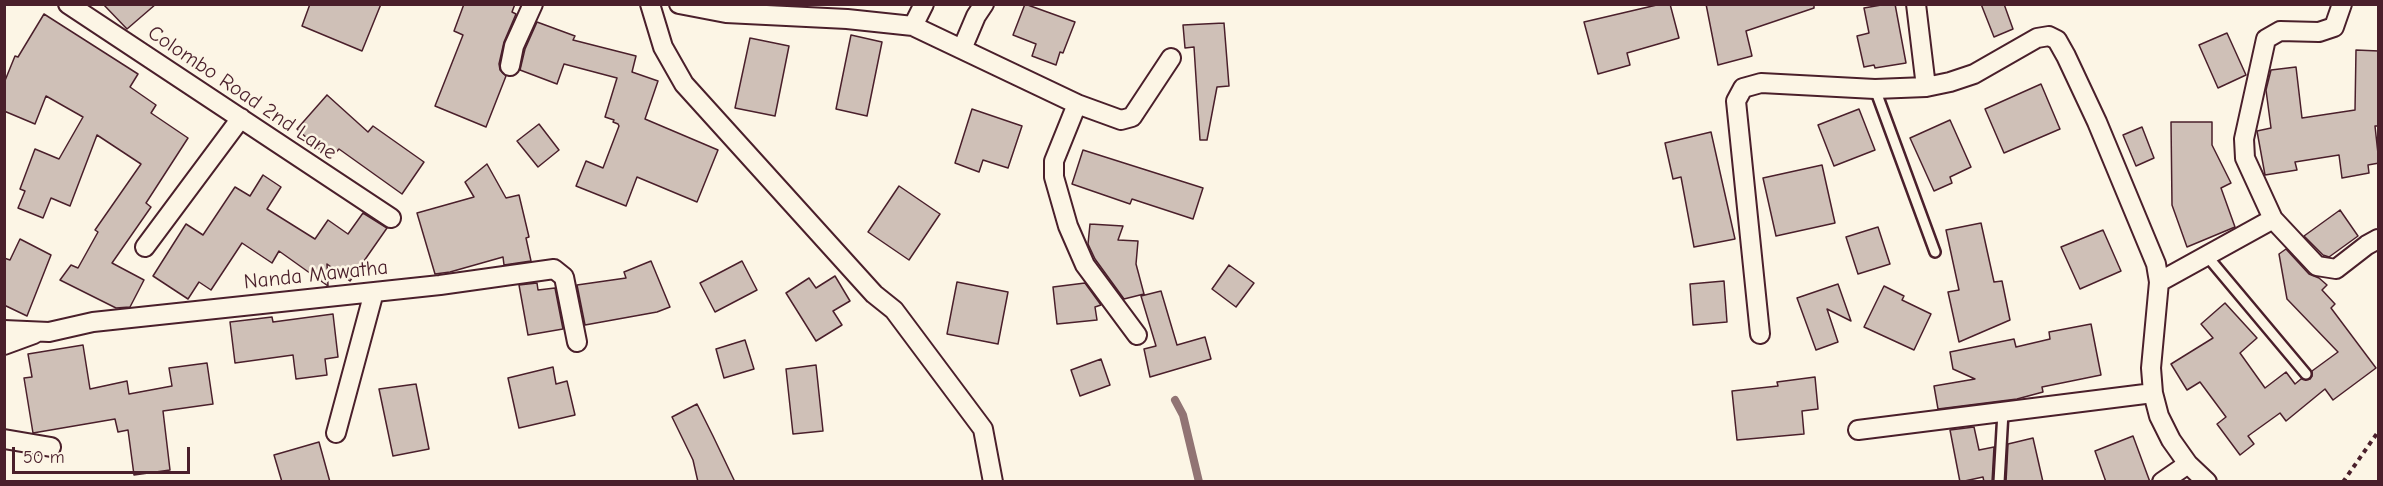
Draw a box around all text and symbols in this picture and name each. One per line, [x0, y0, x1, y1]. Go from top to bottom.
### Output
street label: Colombo Road 2nd Lane [143, 20, 341, 166]
street label: Nanda Mawatha [243, 255, 389, 295]
scale bar [15, 435, 194, 473]
text: 50 m [23, 447, 65, 468]

